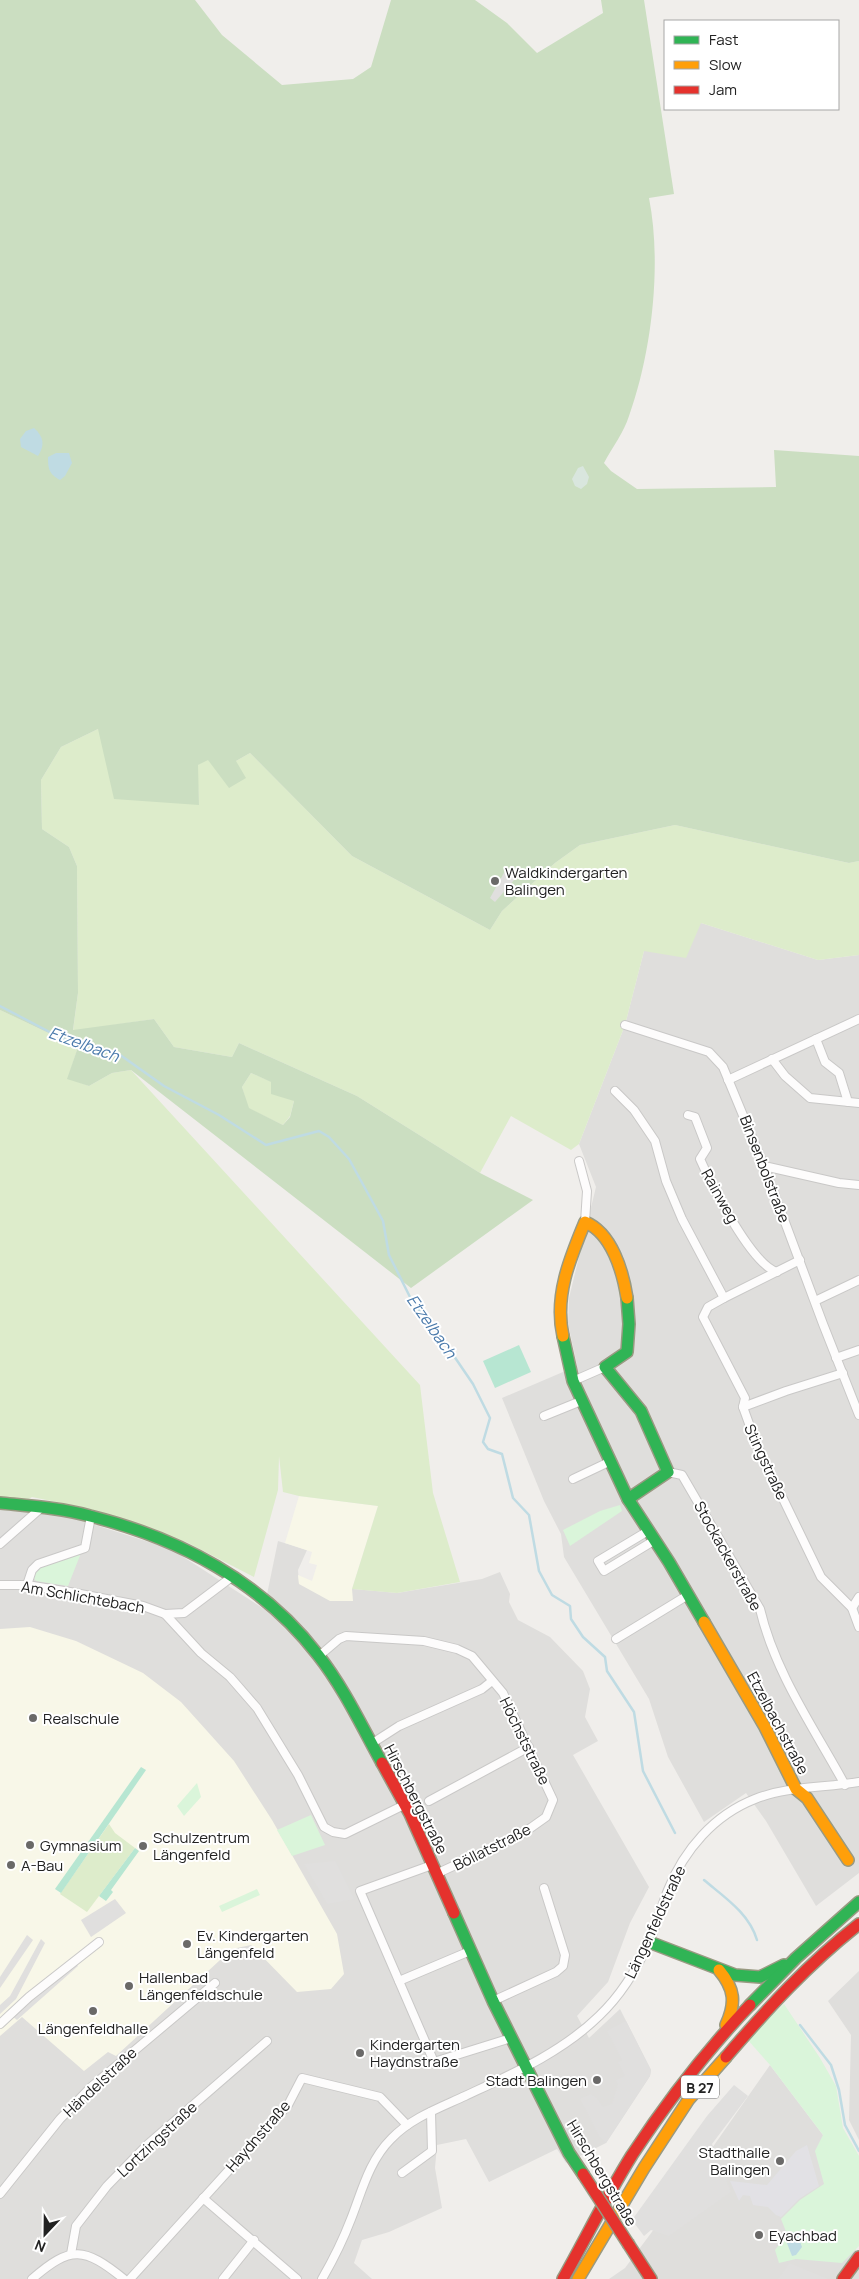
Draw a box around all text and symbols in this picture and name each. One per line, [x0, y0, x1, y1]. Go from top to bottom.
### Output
legend [664, 20, 839, 110]
text: Fast [709, 29, 738, 50]
text: Slow [709, 54, 742, 75]
text: Jam [709, 79, 737, 100]
place label: Waldkindergarten Balingen [505, 862, 628, 900]
marker: Waldkindergarten Balingen [489, 875, 501, 887]
water label: Etzelbach [46, 1021, 123, 1067]
street label: Binsenbolstraße [735, 1112, 795, 1226]
street label: Rainweg [696, 1165, 744, 1227]
water label: Etzelbach [402, 1290, 462, 1363]
street label: Stingstraße [739, 1421, 793, 1504]
street label: Stockackerstraße [689, 1497, 767, 1615]
street label: Am Schlichtebach [20, 1576, 146, 1618]
street label: Etzelbachstraße [742, 1668, 814, 1778]
street label: Höchststraße [495, 1694, 555, 1789]
place label: Realschule [43, 1708, 119, 1729]
marker: Realschule [27, 1712, 39, 1724]
street label: Hirschbergstraße [379, 1740, 453, 1858]
street label: Böllatstraße [450, 1818, 535, 1876]
place label: Schulzentrum Längenfeld [153, 1827, 250, 1865]
place label: Gymnasium [40, 1835, 121, 1856]
marker: Gymnasium [24, 1839, 36, 1851]
marker: Schulzentrum Längenfeld [137, 1840, 149, 1852]
place label: A-Bau [21, 1855, 63, 1876]
marker: A-Bau [5, 1859, 17, 1871]
street label: Längenfeldstraße [620, 1862, 690, 1982]
place label: Ev. Kindergarten Längenfeld [197, 1925, 309, 1963]
marker: Ev. Kindergarten Längenfeld [181, 1938, 193, 1950]
place label: Hallenbad Längenfeldschule [139, 1967, 263, 2005]
marker: Hallenbad Längenfeldschule [123, 1980, 135, 1992]
marker: Längenfeldhalle [87, 2005, 99, 2017]
place label: Längenfeldhalle [38, 2018, 148, 2039]
place label: Kindergarten Haydnstraße [370, 2034, 460, 2072]
street label: Händelstraße [59, 2042, 142, 2122]
marker: Kindergarten Haydnstraße [354, 2047, 366, 2059]
place label: Stadt Balingen [486, 2070, 587, 2091]
marker: Stadt Balingen [591, 2074, 603, 2086]
road number: B 27 [681, 2076, 719, 2098]
street label: Haydnstraße [221, 2095, 295, 2176]
street label: Lortzingstraße [112, 2096, 202, 2182]
street label: Hirschbergstraße [562, 2116, 642, 2230]
place label: Stadthalle Balingen [699, 2142, 770, 2180]
marker: Stadthalle Balingen [774, 2155, 786, 2167]
north arrow [20, 2209, 70, 2259]
place label: Eyachbad [769, 2225, 837, 2246]
marker: Eyachbad [753, 2229, 765, 2241]
text: N [32, 2236, 48, 2257]

